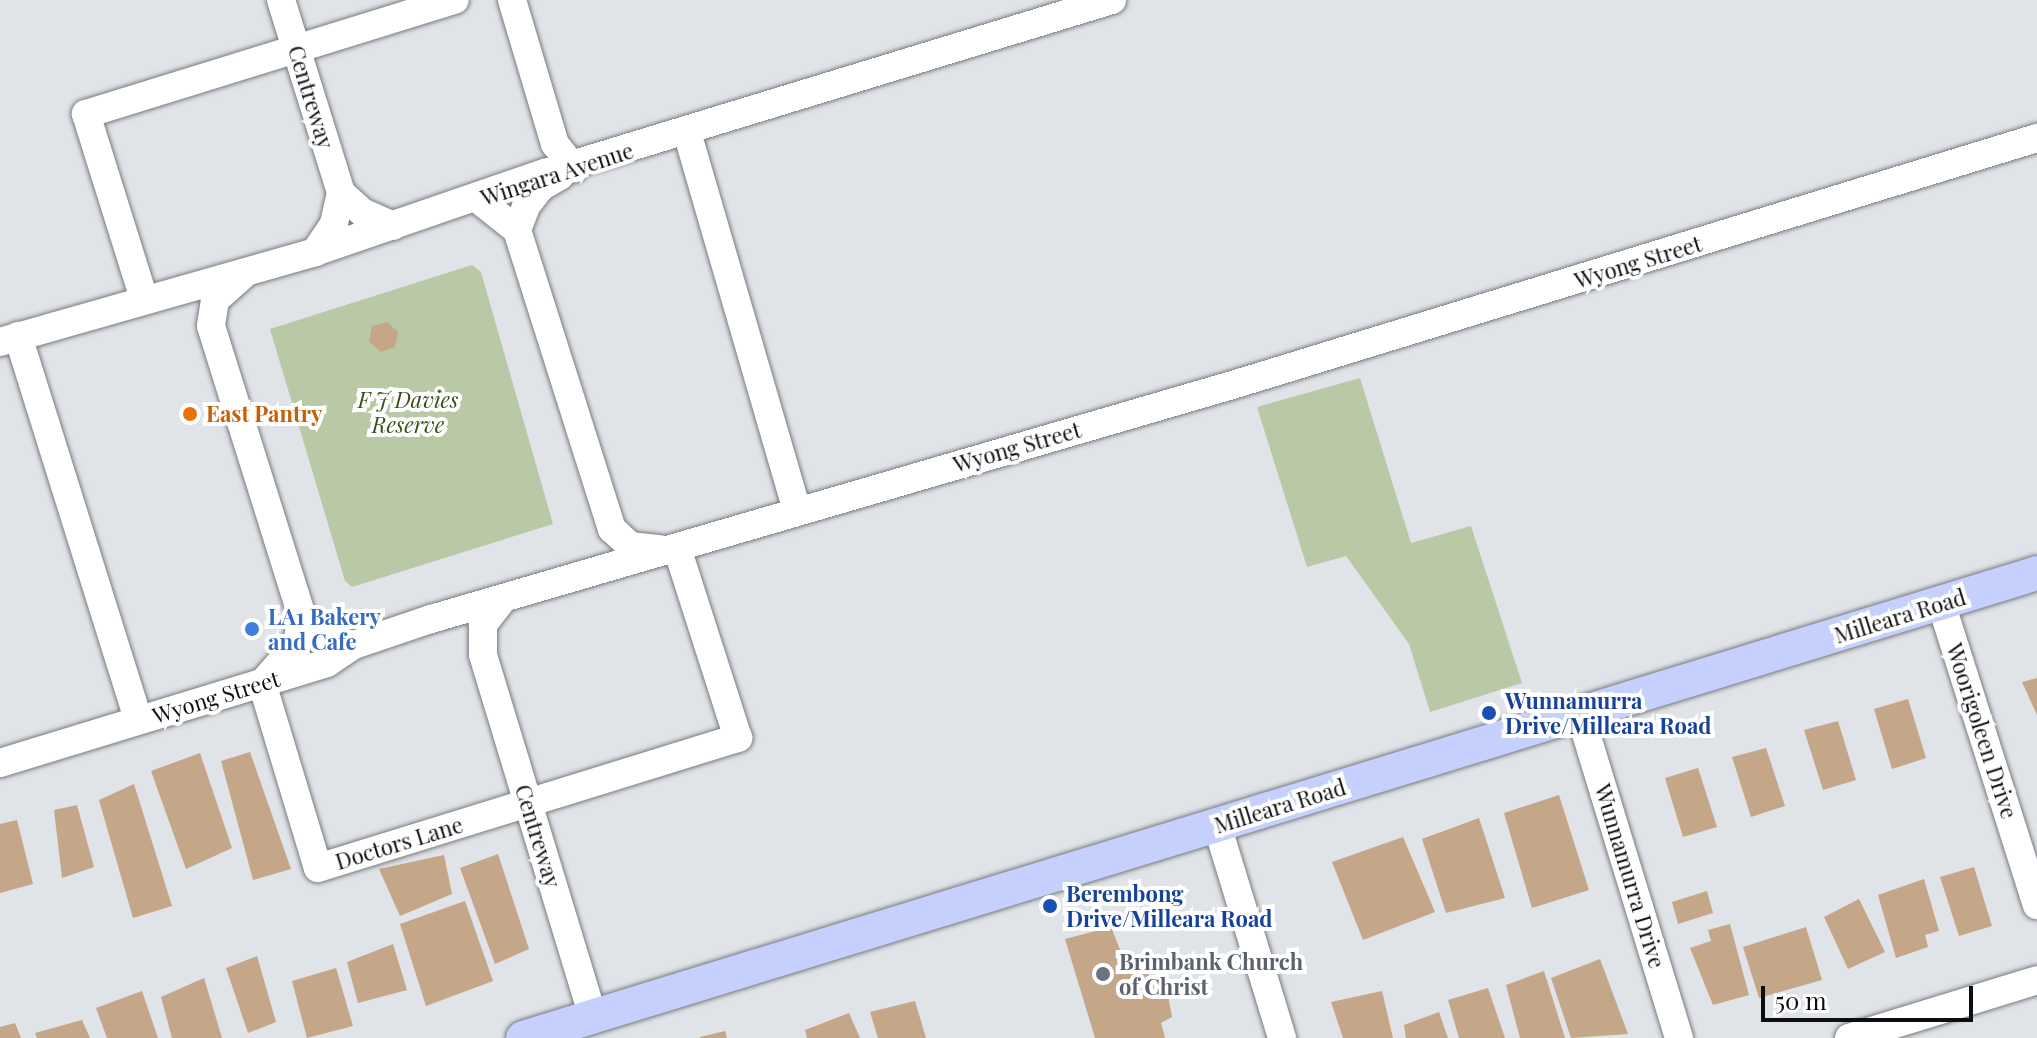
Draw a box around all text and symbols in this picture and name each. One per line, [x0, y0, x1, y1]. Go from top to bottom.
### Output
street label: Centreway [283, 42, 339, 152]
street label: Wingara Avenue [477, 137, 637, 211]
street label: Wyong Street [1571, 230, 1705, 294]
park label: F J Davies Reserve [357, 386, 459, 438]
place label: East Pantry [206, 401, 323, 427]
marker: East Pantry [181, 405, 199, 423]
street label: Wyong Street [950, 416, 1084, 478]
street label: Milleara Road [1831, 583, 1969, 649]
place label: LA1 Bakery and Cafe [268, 603, 381, 654]
marker: LA1 Bakery and Cafe [243, 620, 261, 638]
street label: Woorigoleen Drive [1941, 640, 2023, 822]
street label: Wyong Street [149, 665, 283, 729]
place label: Wunnamurra Drive/Milleara Road [1505, 687, 1712, 738]
marker: Wunnamurra Drive/Milleara Road [1480, 704, 1498, 722]
street label: Milleara Road [1211, 773, 1349, 839]
street label: Centreway [510, 781, 566, 891]
street label: Wunnamurra Drive [1589, 781, 1671, 971]
street label: Doctors Lane [332, 811, 466, 875]
place label: Berembong Drive/Milleara Road [1066, 880, 1273, 932]
marker: Berembong Drive/Milleara Road [1041, 897, 1059, 915]
place label: Brimbank Church of Christ [1119, 948, 1303, 1000]
marker: Brimbank Church of Christ [1094, 965, 1112, 983]
scale bar [1765, 970, 1977, 1020]
text: 50 m [1775, 984, 1827, 1016]

